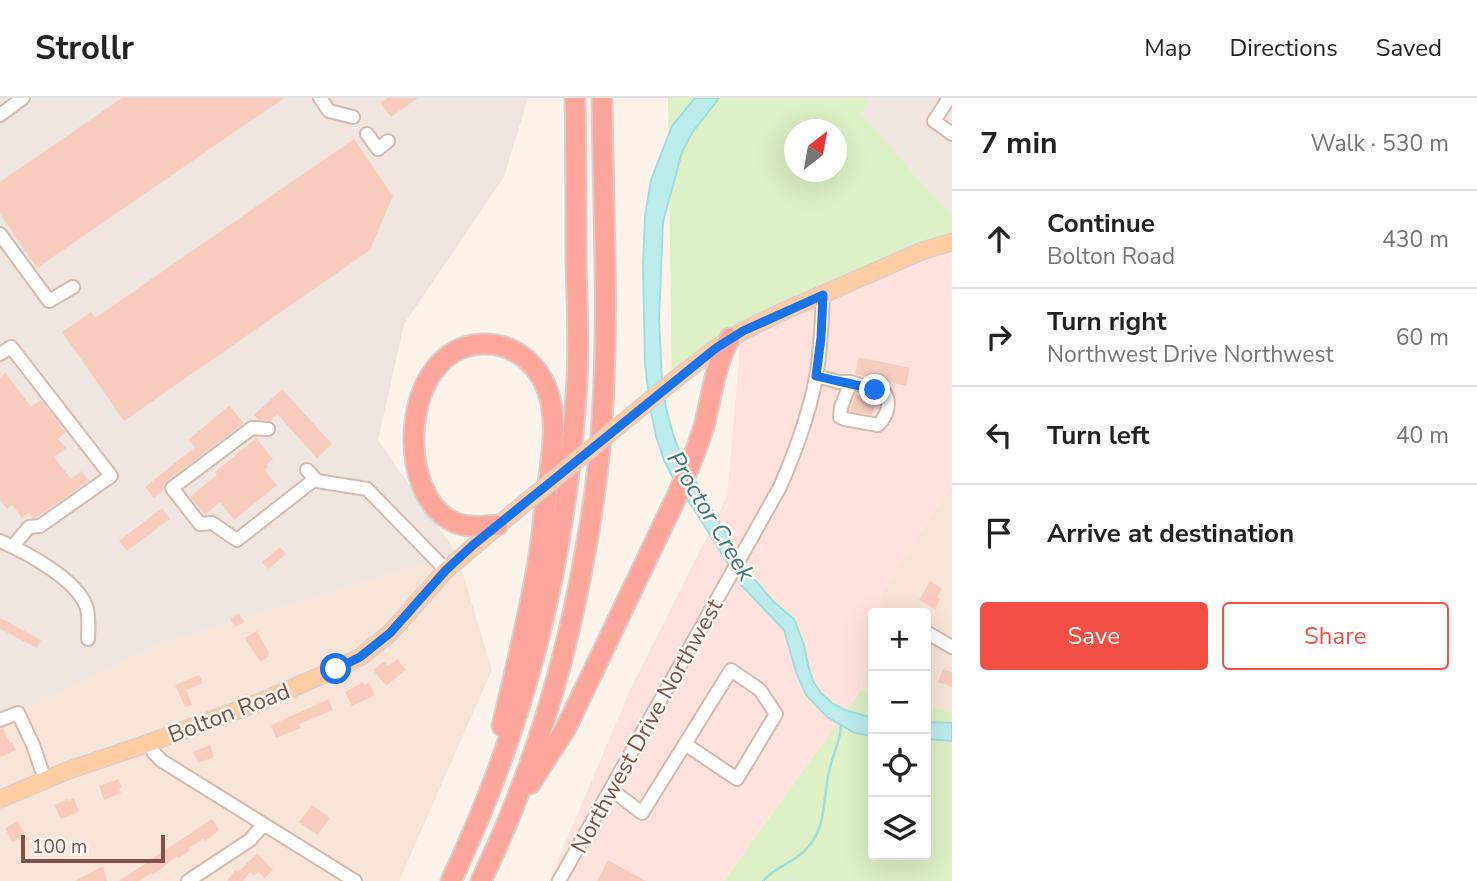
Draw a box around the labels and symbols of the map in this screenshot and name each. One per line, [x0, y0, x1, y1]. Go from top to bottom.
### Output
north arrow [784, 119, 847, 182]
route end [859, 374, 890, 405]
water label: Proctor Creek [660, 445, 763, 588]
street label: Northwest Drive Northwest [564, 592, 730, 859]
route start [320, 653, 351, 684]
street label: Bolton Road [164, 676, 294, 750]
scale bar [21, 832, 164, 864]

